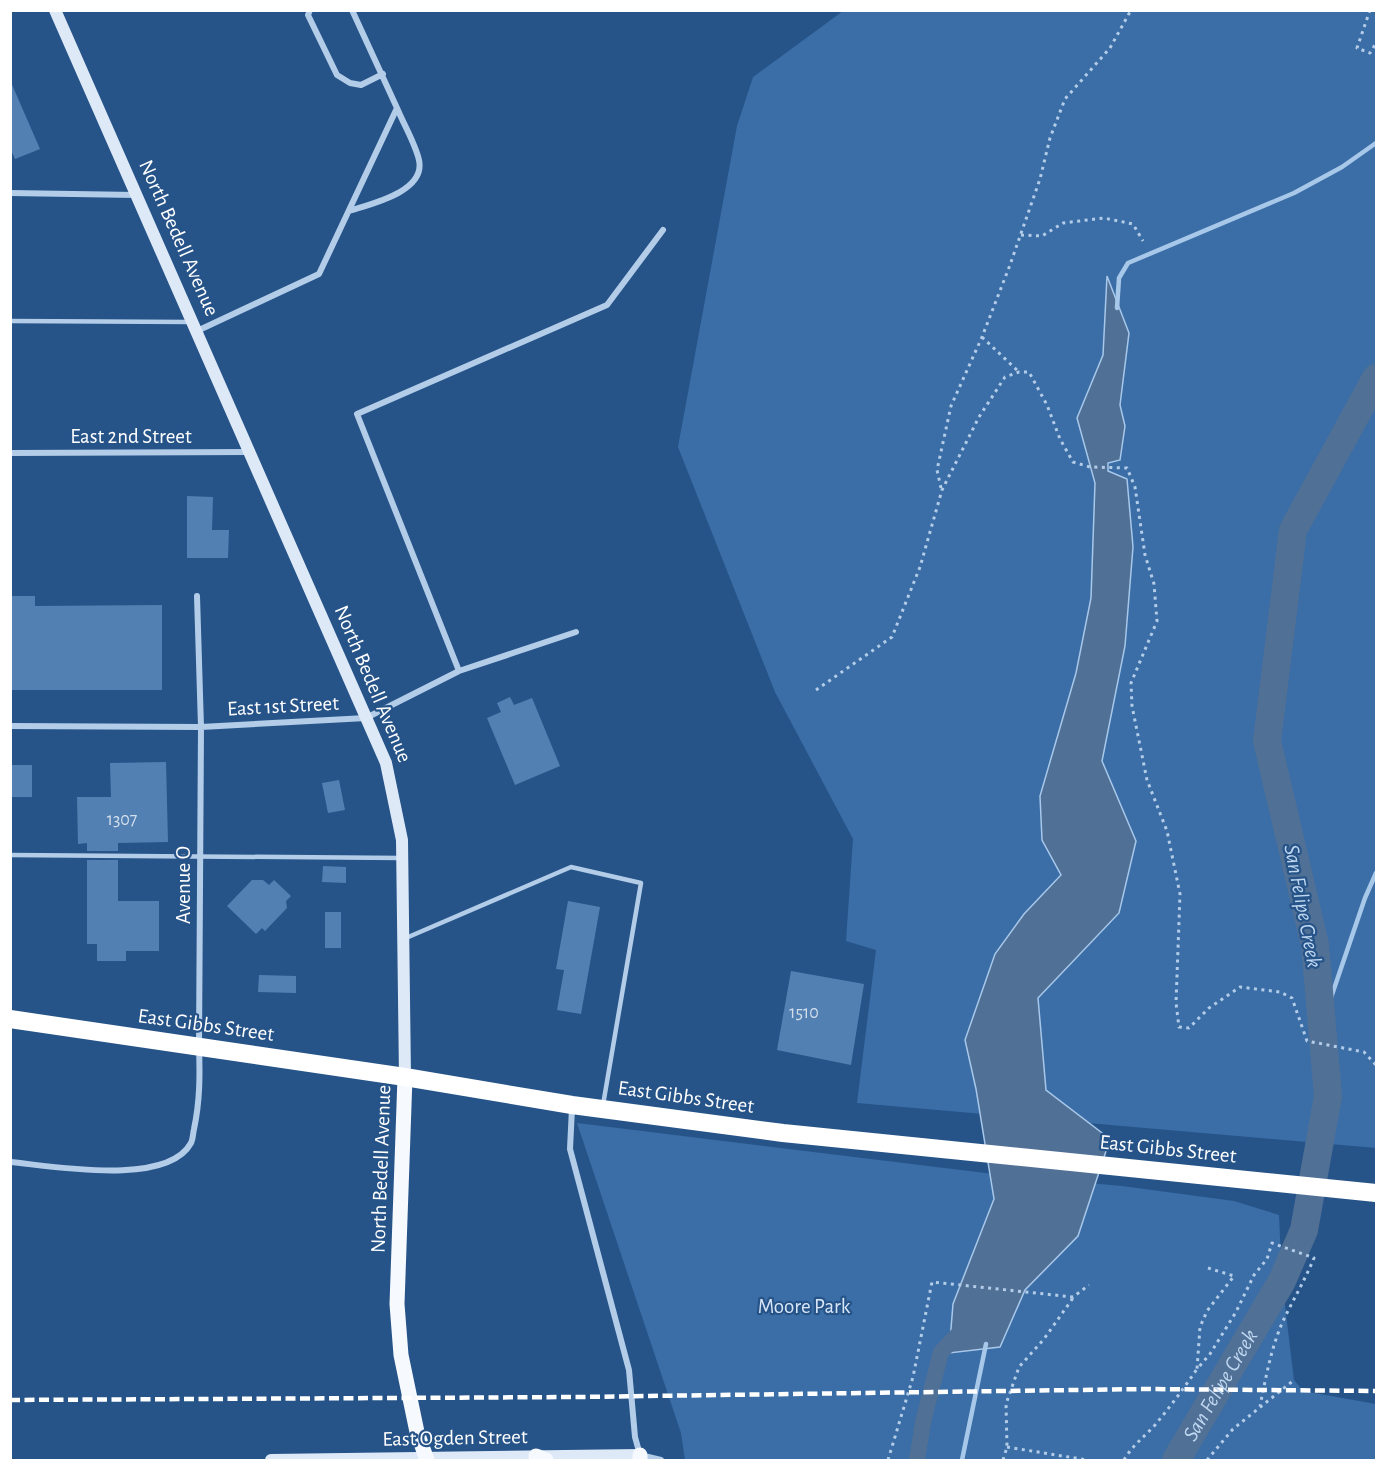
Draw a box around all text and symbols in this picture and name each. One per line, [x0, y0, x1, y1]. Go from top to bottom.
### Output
street label: North Bedell Avenue [135, 157, 223, 319]
street label: East 2nd Street [70, 426, 192, 447]
street label: North Bedell Avenue [330, 602, 416, 766]
street label: East 1st Street [227, 693, 340, 719]
house number: 1307 [107, 811, 137, 829]
water label: San Felipe Creek [1279, 842, 1326, 970]
street label: Avenue O [173, 846, 194, 924]
house number: 1510 [789, 1004, 819, 1022]
street label: East Gibbs Street [137, 1005, 276, 1045]
street label: East Gibbs Street [617, 1077, 756, 1117]
street label: North Bedell Avenue [368, 1085, 394, 1253]
street label: East Gibbs Street [1099, 1131, 1238, 1167]
park label: Moore Park [758, 1296, 851, 1317]
water label: San Felipe Creek [1179, 1326, 1262, 1445]
street label: East Ogden Street [382, 1426, 528, 1450]

